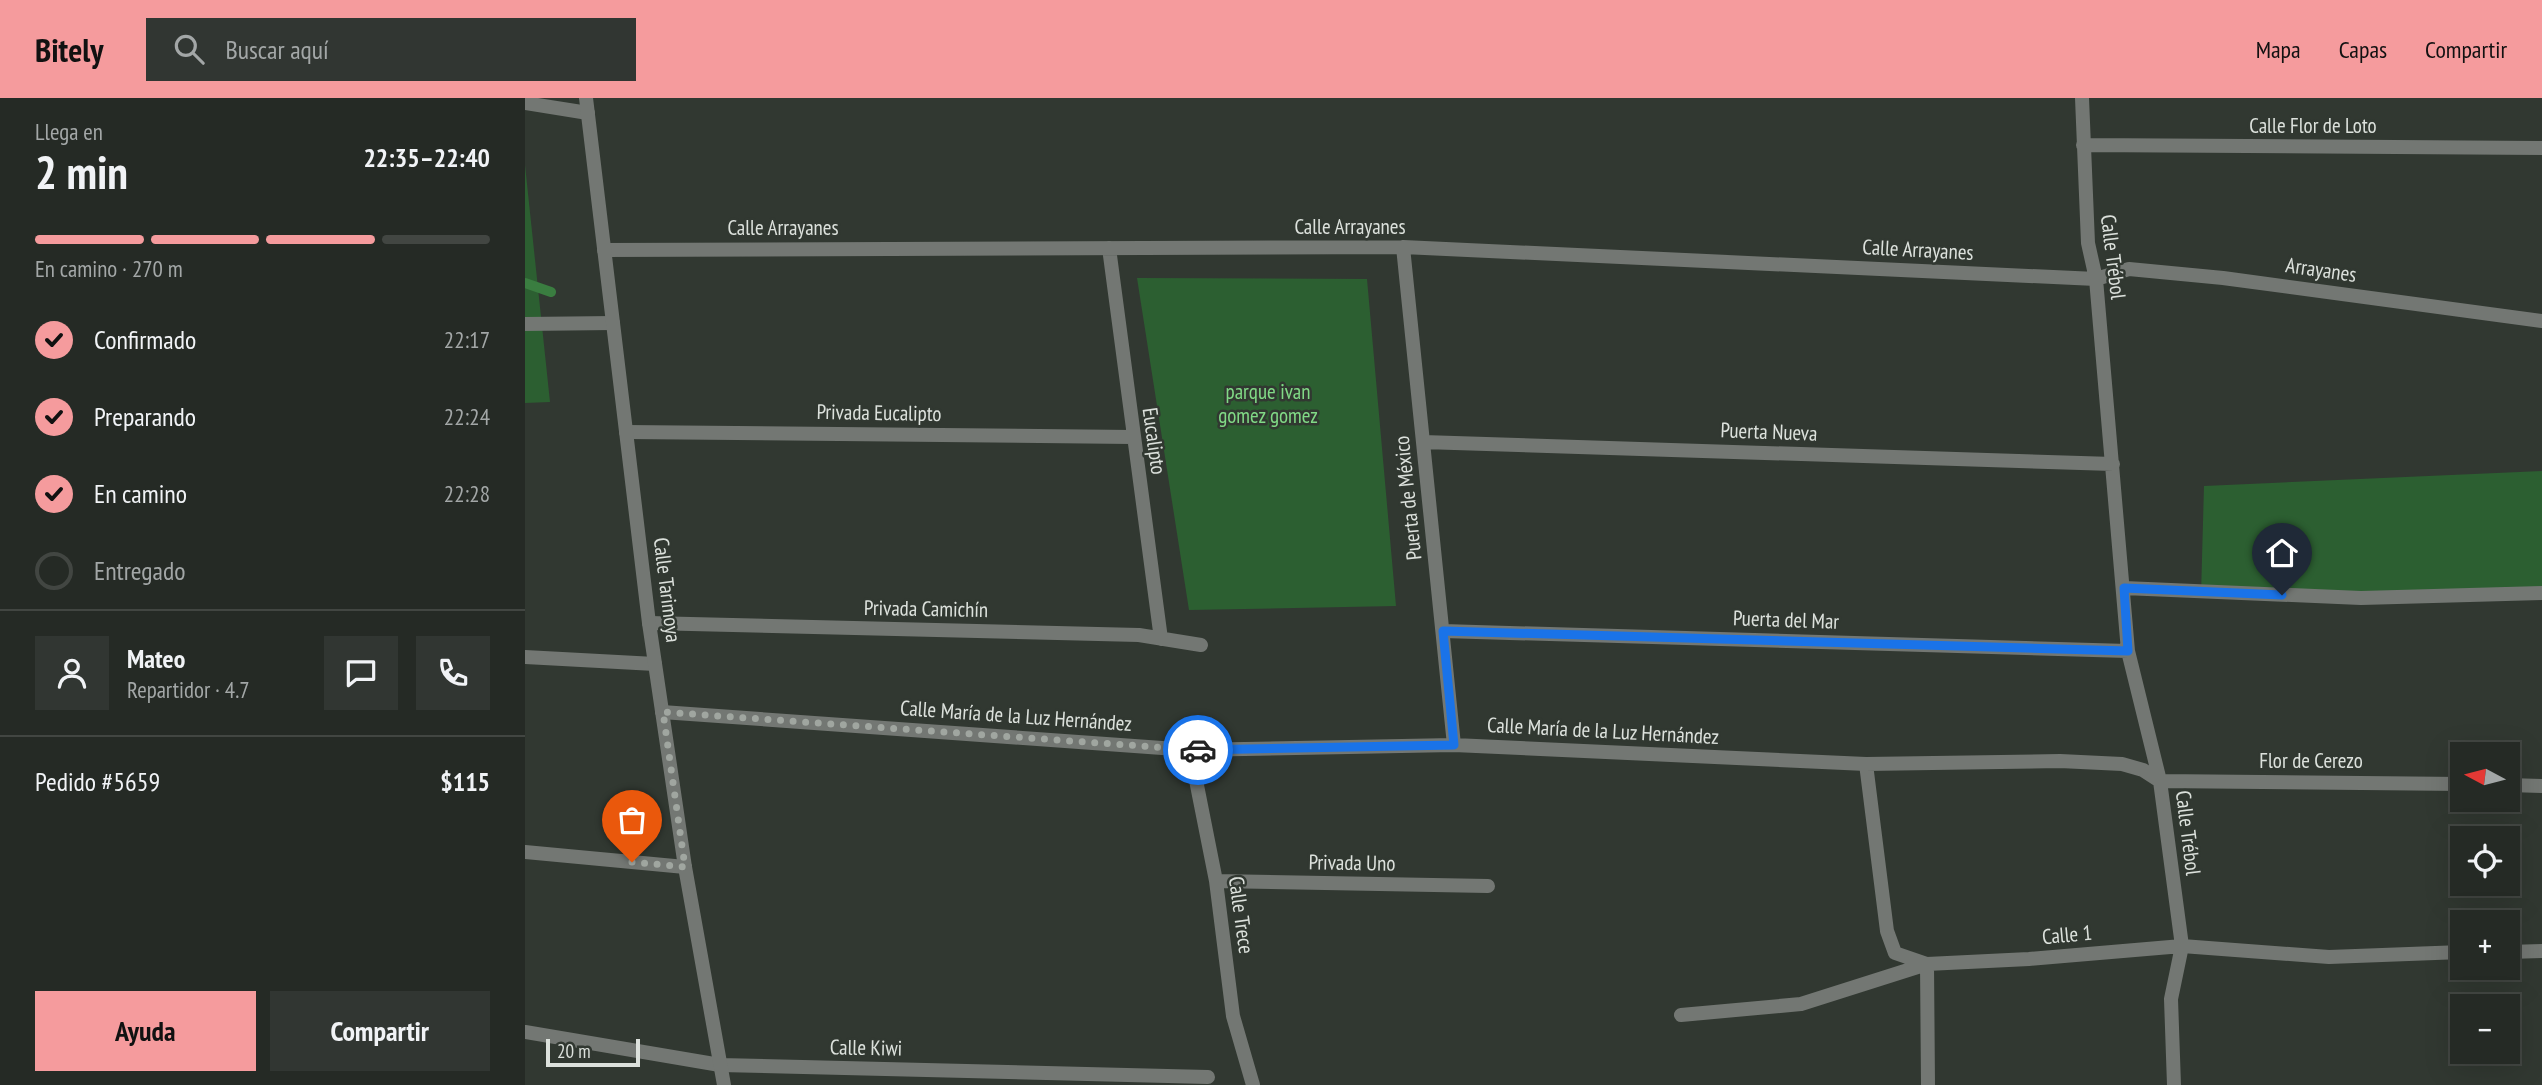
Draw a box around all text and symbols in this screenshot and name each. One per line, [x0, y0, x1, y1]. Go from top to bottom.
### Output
search box [146, 18, 636, 81]
text: Bitely [35, 28, 104, 71]
icon: search [170, 30, 208, 68]
text: Buscar aquí [226, 33, 329, 66]
text: Mapa [2256, 34, 2301, 65]
text: Capas [2339, 34, 2387, 65]
text: Compartir [2425, 34, 2507, 65]
street label: Calle Flor de Loto [2249, 112, 2377, 139]
text: Llega en [35, 117, 103, 146]
text: 22:35–22:40 [363, 141, 490, 174]
text: 2 min [35, 142, 128, 202]
street label: Calle Arrayanes [1294, 213, 1406, 240]
street label: Calle Trébol [2095, 213, 2132, 301]
street label: Calle Arrayanes [727, 214, 839, 241]
street label: Calle Arrayanes [1862, 233, 1974, 266]
street label: Arrayanes [2284, 251, 2358, 288]
text: En camino · 270 m [35, 254, 183, 283]
icon: check [35, 321, 73, 359]
text: Confirmado [94, 323, 196, 356]
text: 22:17 [444, 325, 490, 354]
park label: parque ivan gomez gomez [1218, 378, 1318, 429]
icon: check [35, 398, 73, 436]
street label: Privada Eucalipto [816, 398, 942, 427]
text: Preparando [94, 400, 196, 433]
text: 22:24 [444, 402, 490, 431]
street label: Eucalipto [1136, 406, 1173, 476]
street label: Puerta Nueva [1720, 416, 1818, 447]
street label: Puerta de México [1388, 435, 1427, 562]
icon: check [35, 475, 73, 513]
text: En camino [94, 477, 187, 510]
text: 22:28 [444, 479, 490, 508]
pin [2252, 523, 2312, 595]
icon: home [2263, 534, 2301, 572]
street label: Calle Tarimoya [648, 536, 687, 644]
text: Entregado [94, 554, 186, 587]
street label: Privada Camichín [864, 594, 988, 623]
street label: Puerta del Mar [1732, 604, 1840, 635]
button: person [35, 636, 109, 710]
button: chat [324, 636, 398, 710]
button: phone [416, 636, 490, 710]
text: Mateo [127, 642, 185, 675]
text: Repartidor · 4.7 [127, 675, 250, 704]
street label: Calle María de la Luz Hernández [899, 694, 1133, 737]
street label: Calle María de la Luz Hernández [1486, 711, 1720, 750]
courier [1163, 715, 1233, 785]
icon: car [1179, 731, 1217, 769]
north arrow [2450, 742, 2520, 812]
map controls [2450, 742, 2520, 1064]
street label: Flor de Cerezo [2259, 747, 2363, 774]
text: Pedido #5659 [35, 765, 160, 798]
text: $115 [440, 765, 490, 798]
street label: Calle Trébol [2170, 789, 2207, 877]
pin [602, 790, 662, 862]
icon: bag [613, 801, 651, 839]
button: locate [2450, 826, 2520, 896]
street label: Privada Uno [1308, 848, 1396, 877]
street label: Calle Trece [1223, 875, 1260, 955]
button: + [2450, 910, 2520, 980]
street label: Calle 1 [2041, 919, 2093, 950]
button: Ayuda [35, 991, 256, 1071]
button: Compartir [270, 991, 490, 1071]
button: − [2450, 994, 2520, 1064]
street label: Calle Kiwi [830, 1033, 902, 1062]
scale bar [546, 1036, 641, 1068]
text: 20 m [557, 1039, 591, 1063]

